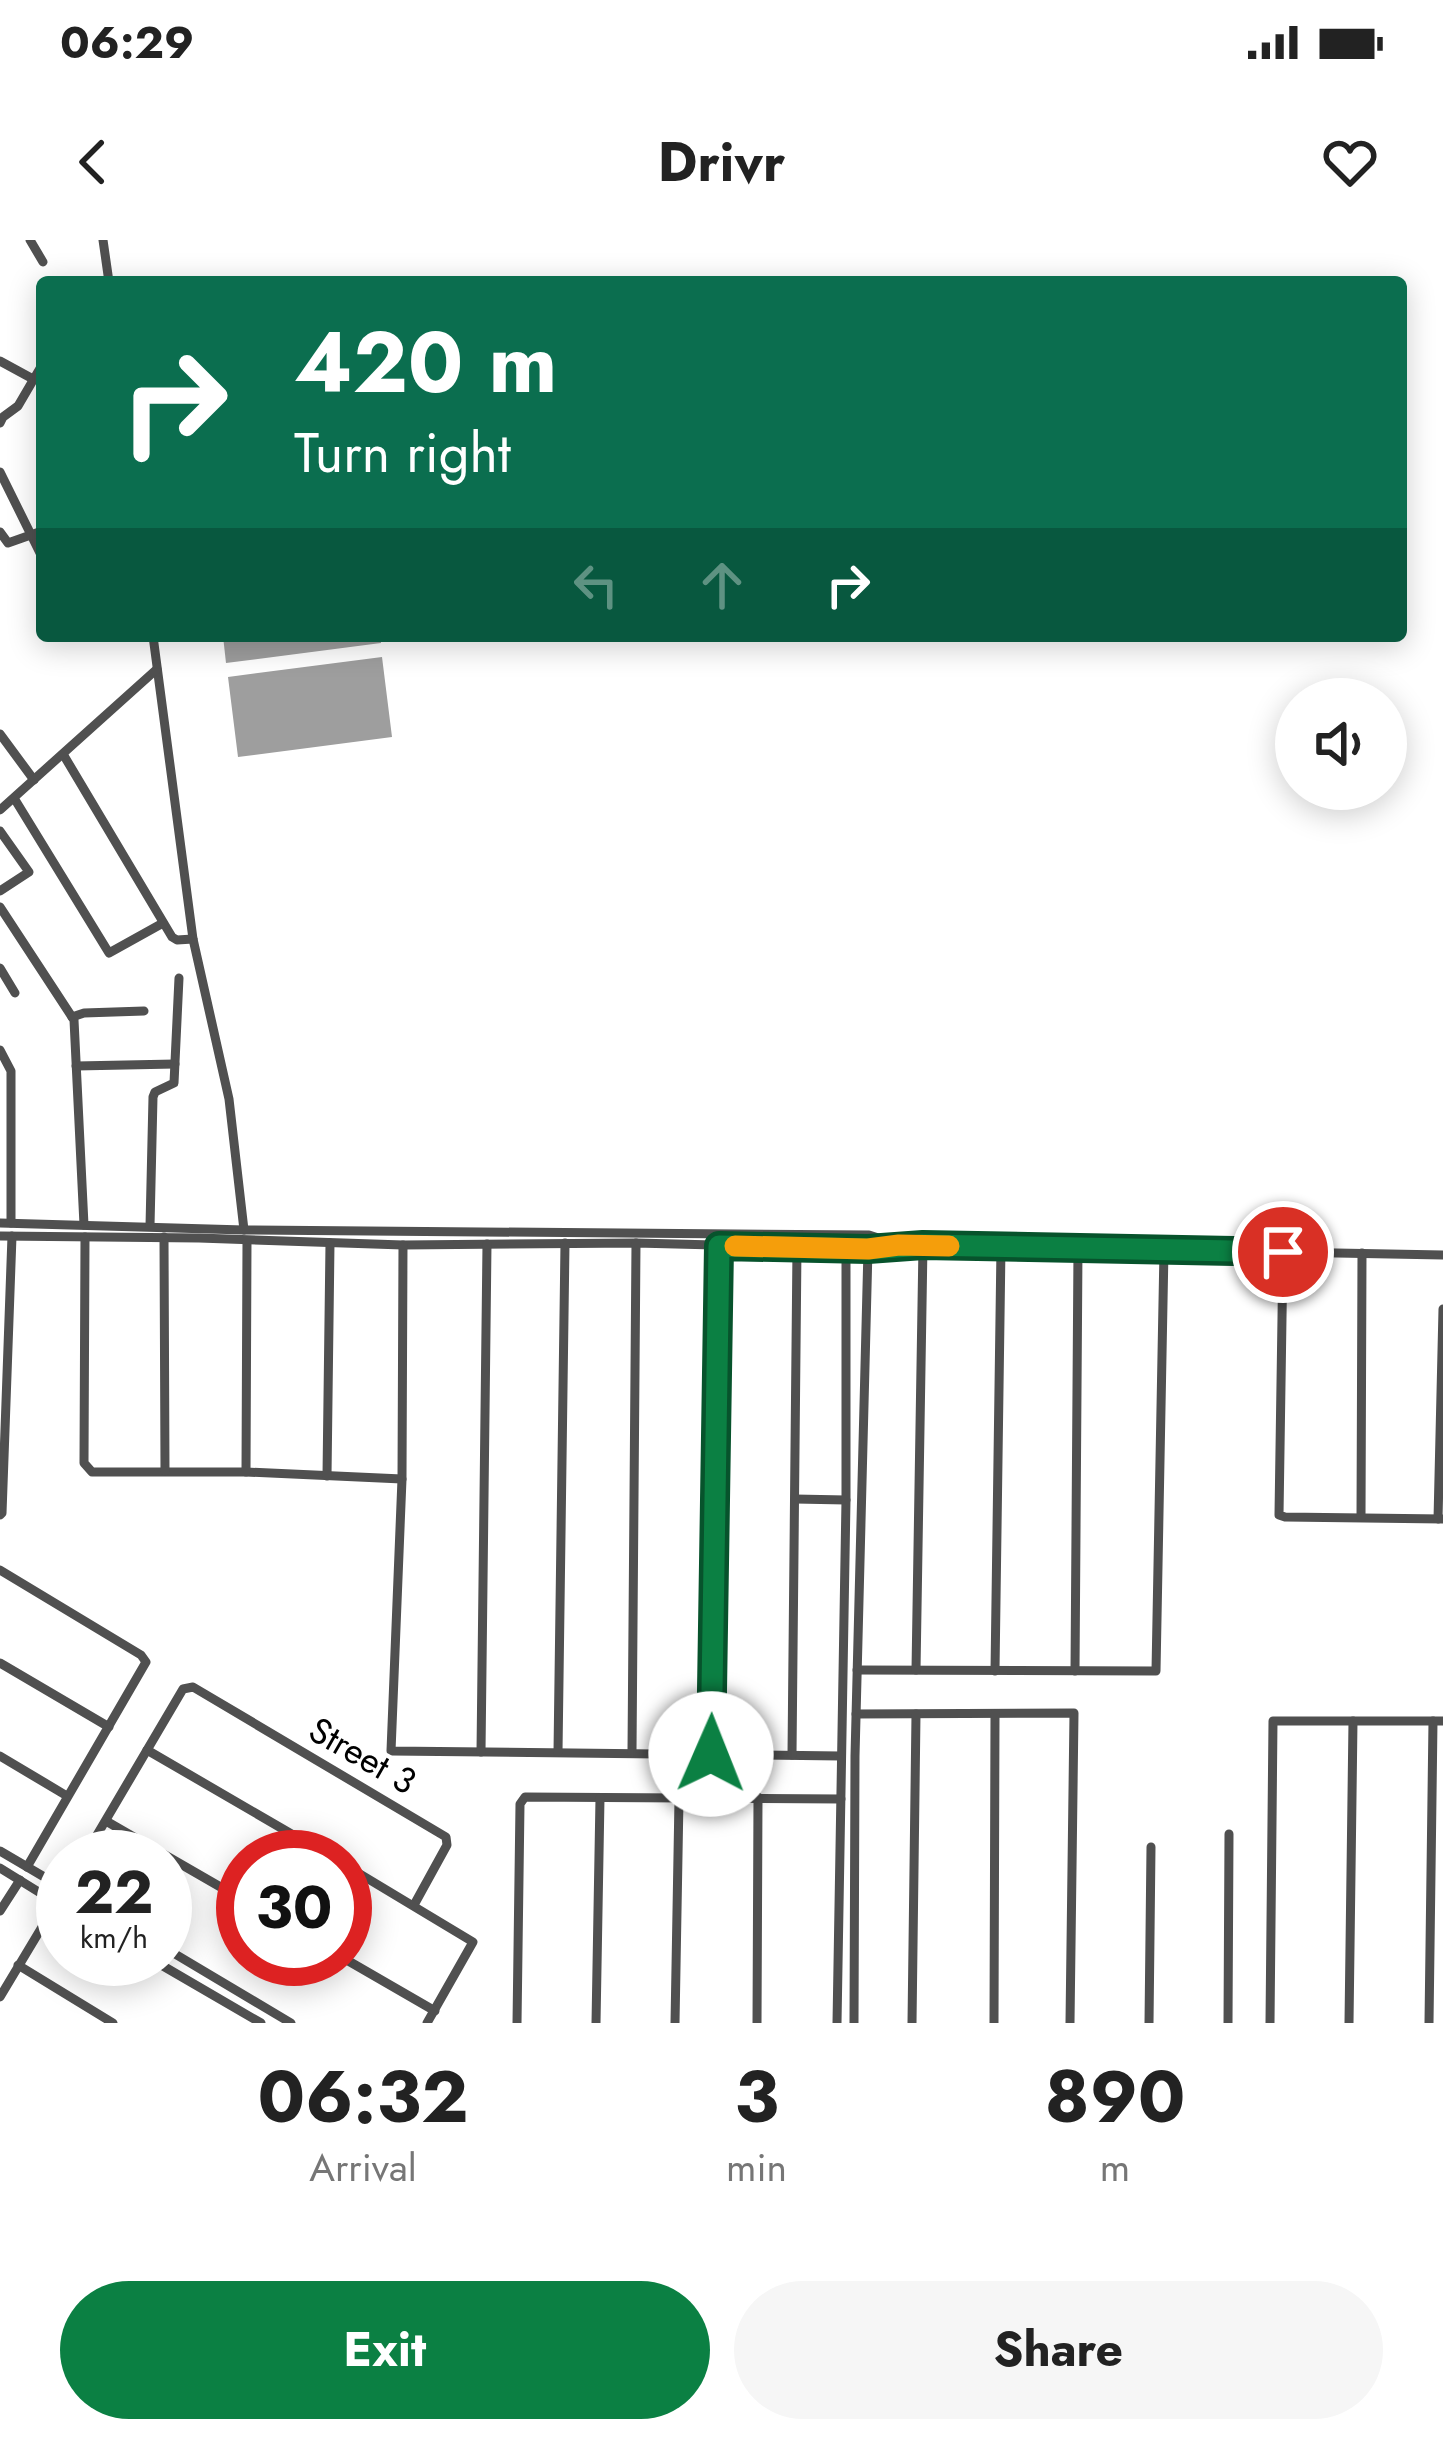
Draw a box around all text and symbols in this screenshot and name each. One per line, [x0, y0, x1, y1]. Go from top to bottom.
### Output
text: 06:29 [60, 10, 194, 75]
text: Drivr [658, 123, 785, 201]
icon: back [60, 129, 126, 195]
icon: heart [1317, 129, 1383, 195]
text: 420 m [294, 302, 557, 424]
icon: right [96, 324, 252, 480]
text: Turn right [294, 414, 511, 492]
icon: left [563, 552, 629, 618]
icon: ahead [689, 552, 755, 618]
icon: right [815, 552, 881, 618]
map controls [1275, 678, 1407, 810]
button: sound [1275, 678, 1407, 810]
pin [1232, 1201, 1334, 1303]
icon: arrive [1250, 1219, 1316, 1285]
position arrow [648, 1691, 774, 1817]
street label: Street 3 [300, 1703, 426, 1807]
speed limit sign: 30 [216, 1830, 372, 1986]
text: 22 [75, 1849, 153, 1936]
text: km/h [80, 1916, 148, 1959]
text: 06:32 [258, 2045, 468, 2149]
text: 3 [734, 2045, 779, 2149]
text: 890 [1045, 2045, 1186, 2149]
text: Arrival [309, 2139, 417, 2196]
text: min [726, 2139, 787, 2196]
text: m [1100, 2139, 1130, 2196]
button: Exit [60, 2281, 710, 2419]
button: Share [734, 2281, 1383, 2419]

